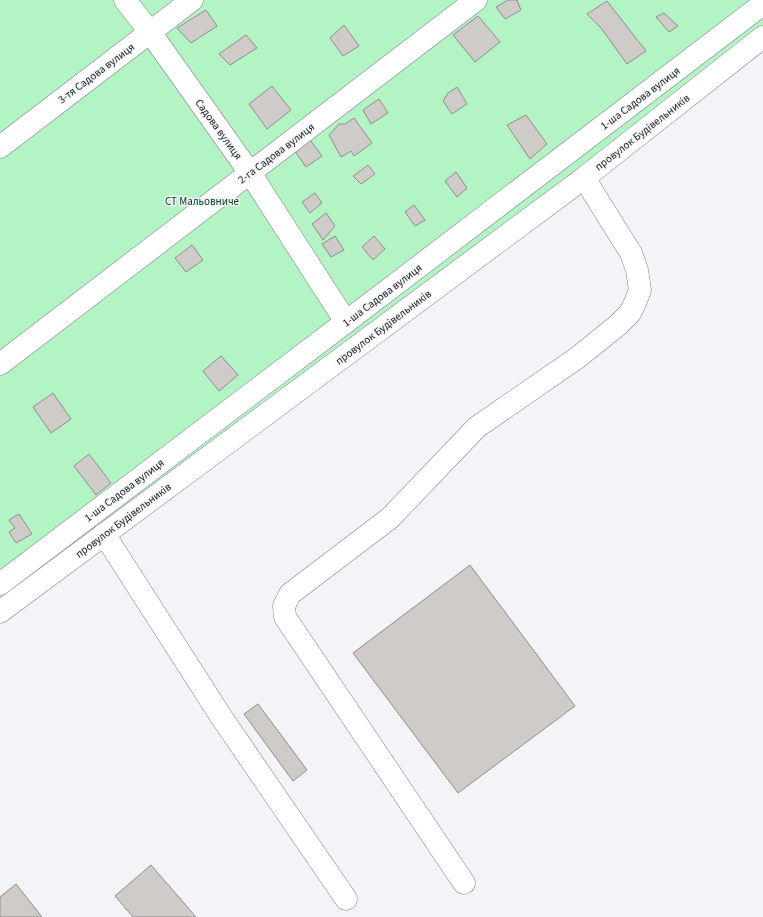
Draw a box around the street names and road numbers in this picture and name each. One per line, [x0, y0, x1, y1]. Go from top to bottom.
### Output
street label: 3-тя Садова вулиця [55, 40, 138, 107]
street label: 1-ша Садова вулиця [597, 63, 683, 133]
street label: провулок Будівельників [592, 90, 693, 174]
street label: Садова вулиця [192, 96, 246, 163]
street label: 2-га Садова вулиця [235, 120, 318, 187]
street label: 1-ша Садова вулиця [339, 260, 425, 330]
street label: провулок Будівельників [332, 286, 435, 368]
street label: 1-ша Садова вулиця [81, 455, 167, 525]
street label: провулок Будівельників [72, 479, 175, 561]

